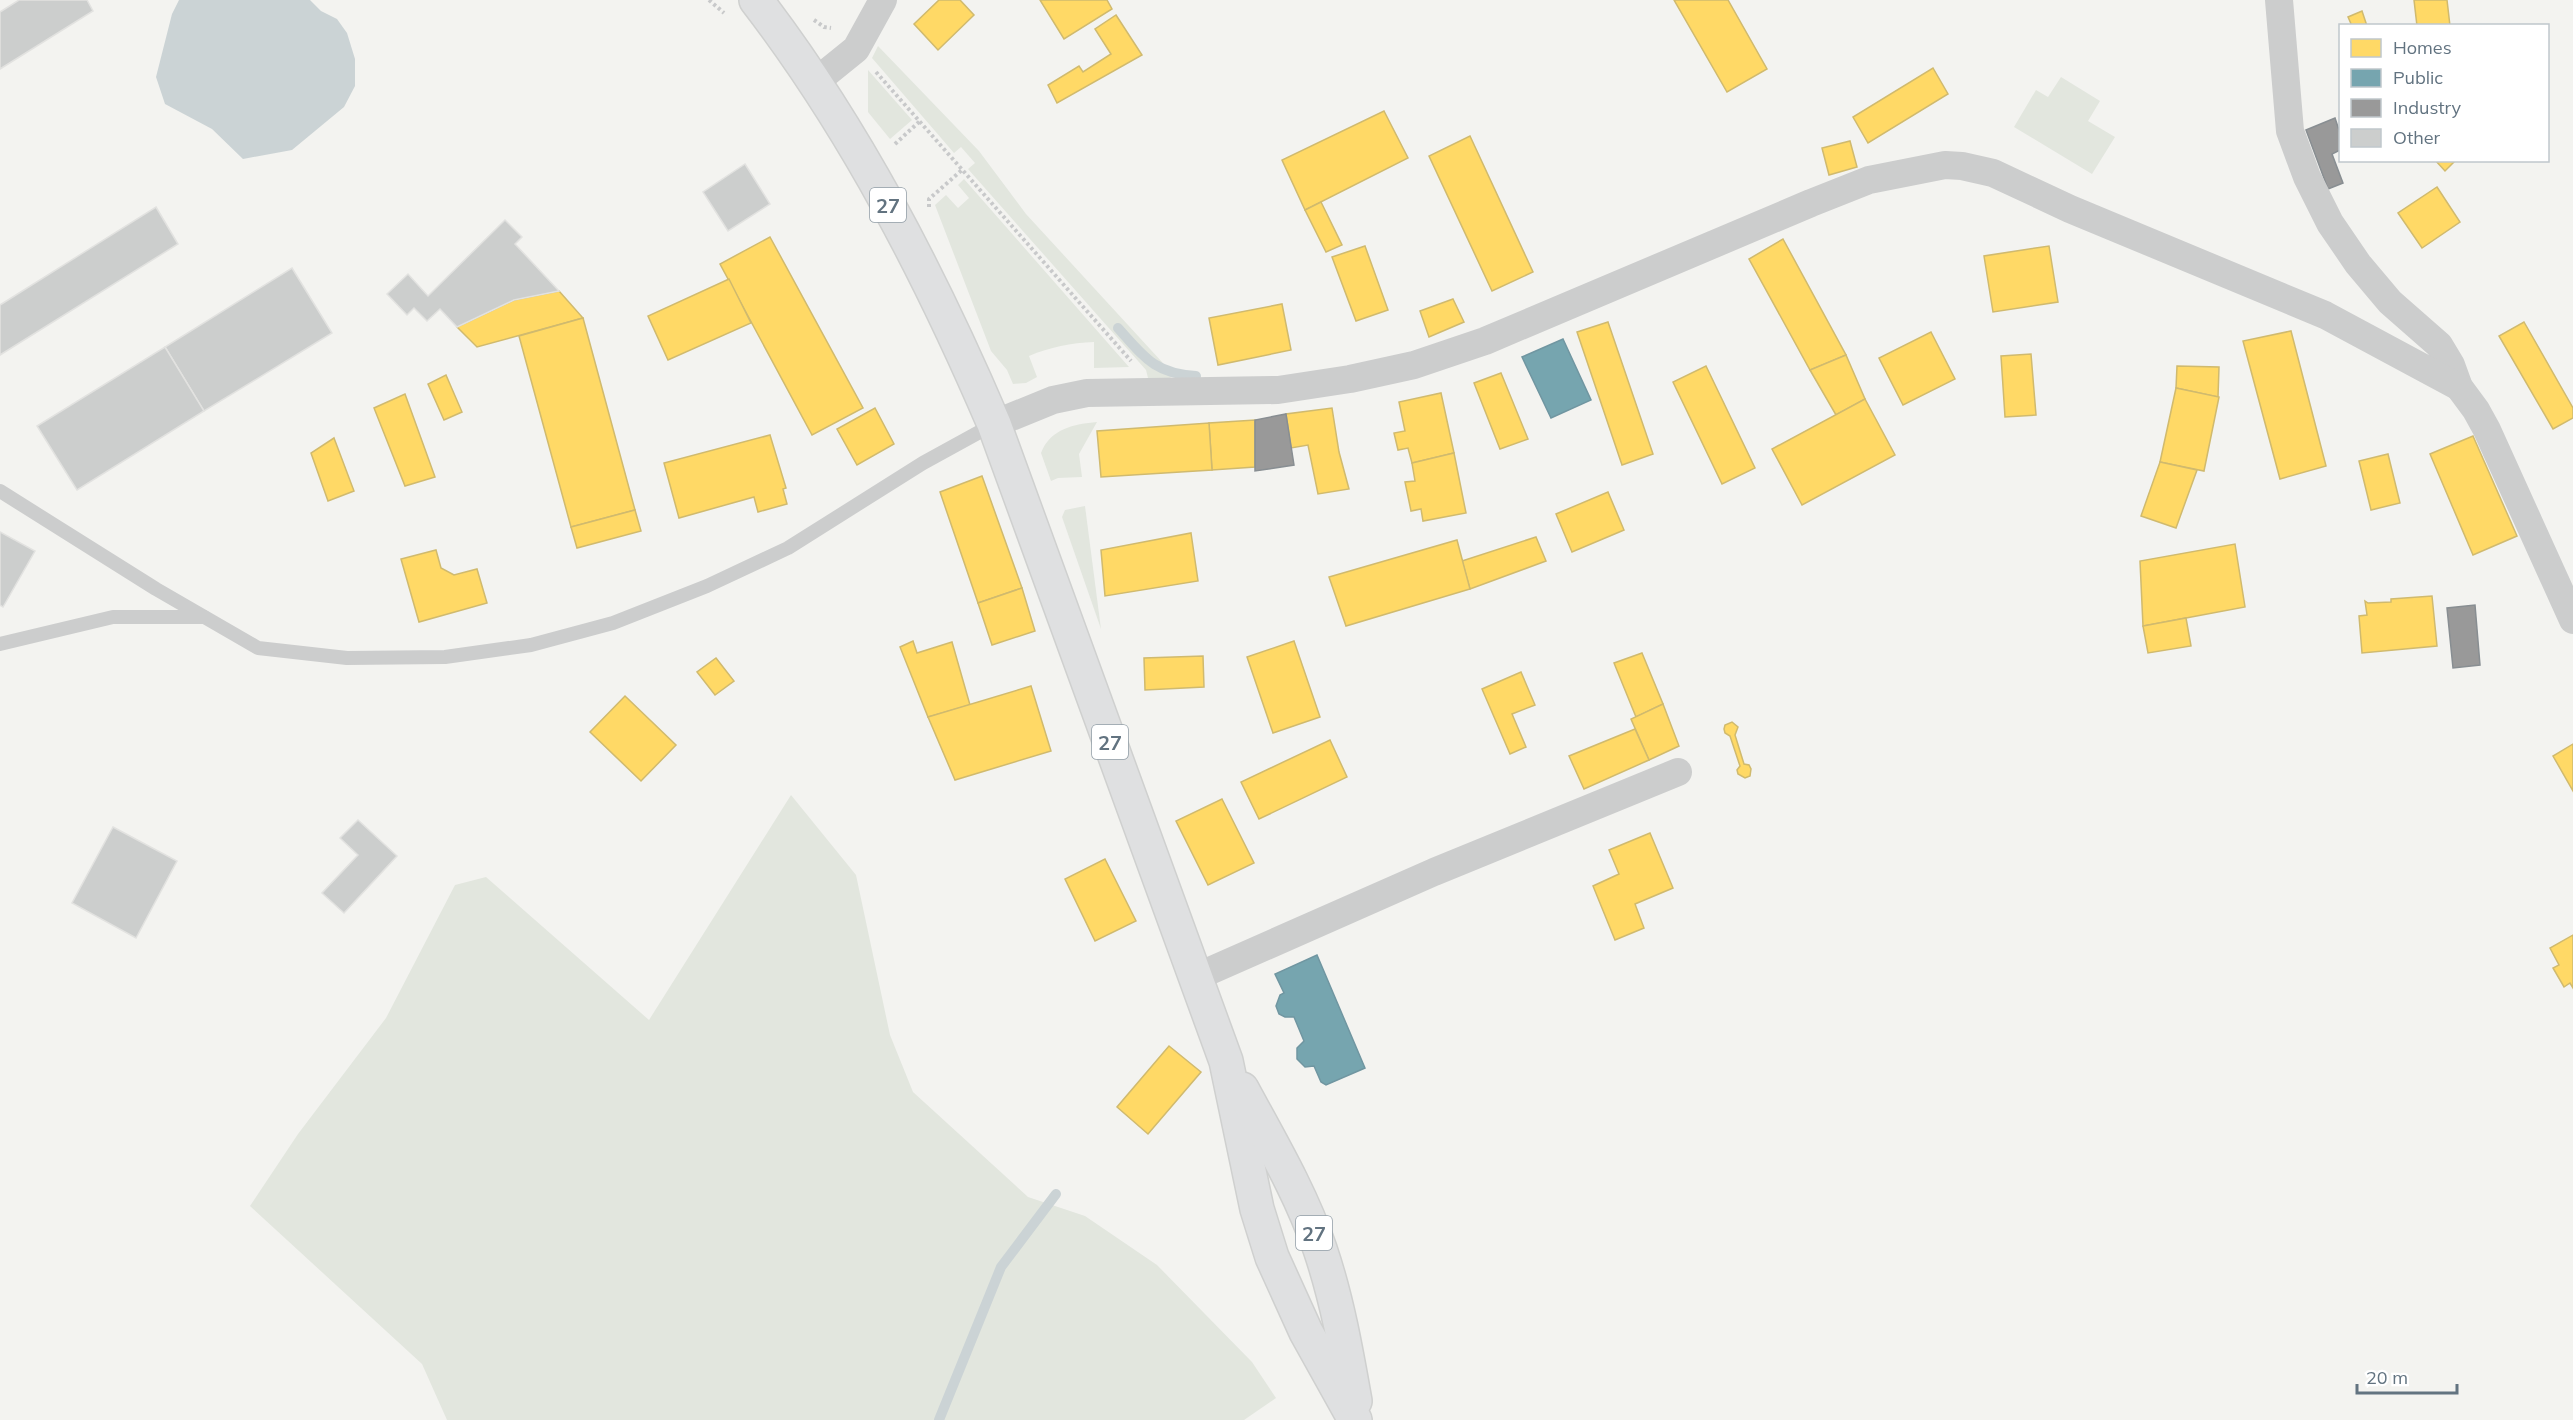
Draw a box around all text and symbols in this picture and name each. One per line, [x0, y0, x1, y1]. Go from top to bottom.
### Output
legend [2339, 24, 2549, 162]
text: Homes [2393, 36, 2452, 59]
text: Public [2393, 66, 2443, 89]
text: Industry [2393, 96, 2462, 119]
text: Other [2393, 126, 2441, 149]
road number: 27 [870, 188, 906, 222]
road number: 27 [1092, 725, 1128, 759]
road number: 27 [1296, 1216, 1332, 1250]
scale bar [2357, 1357, 2458, 1395]
text: 20 m [2366, 1366, 2408, 1389]

